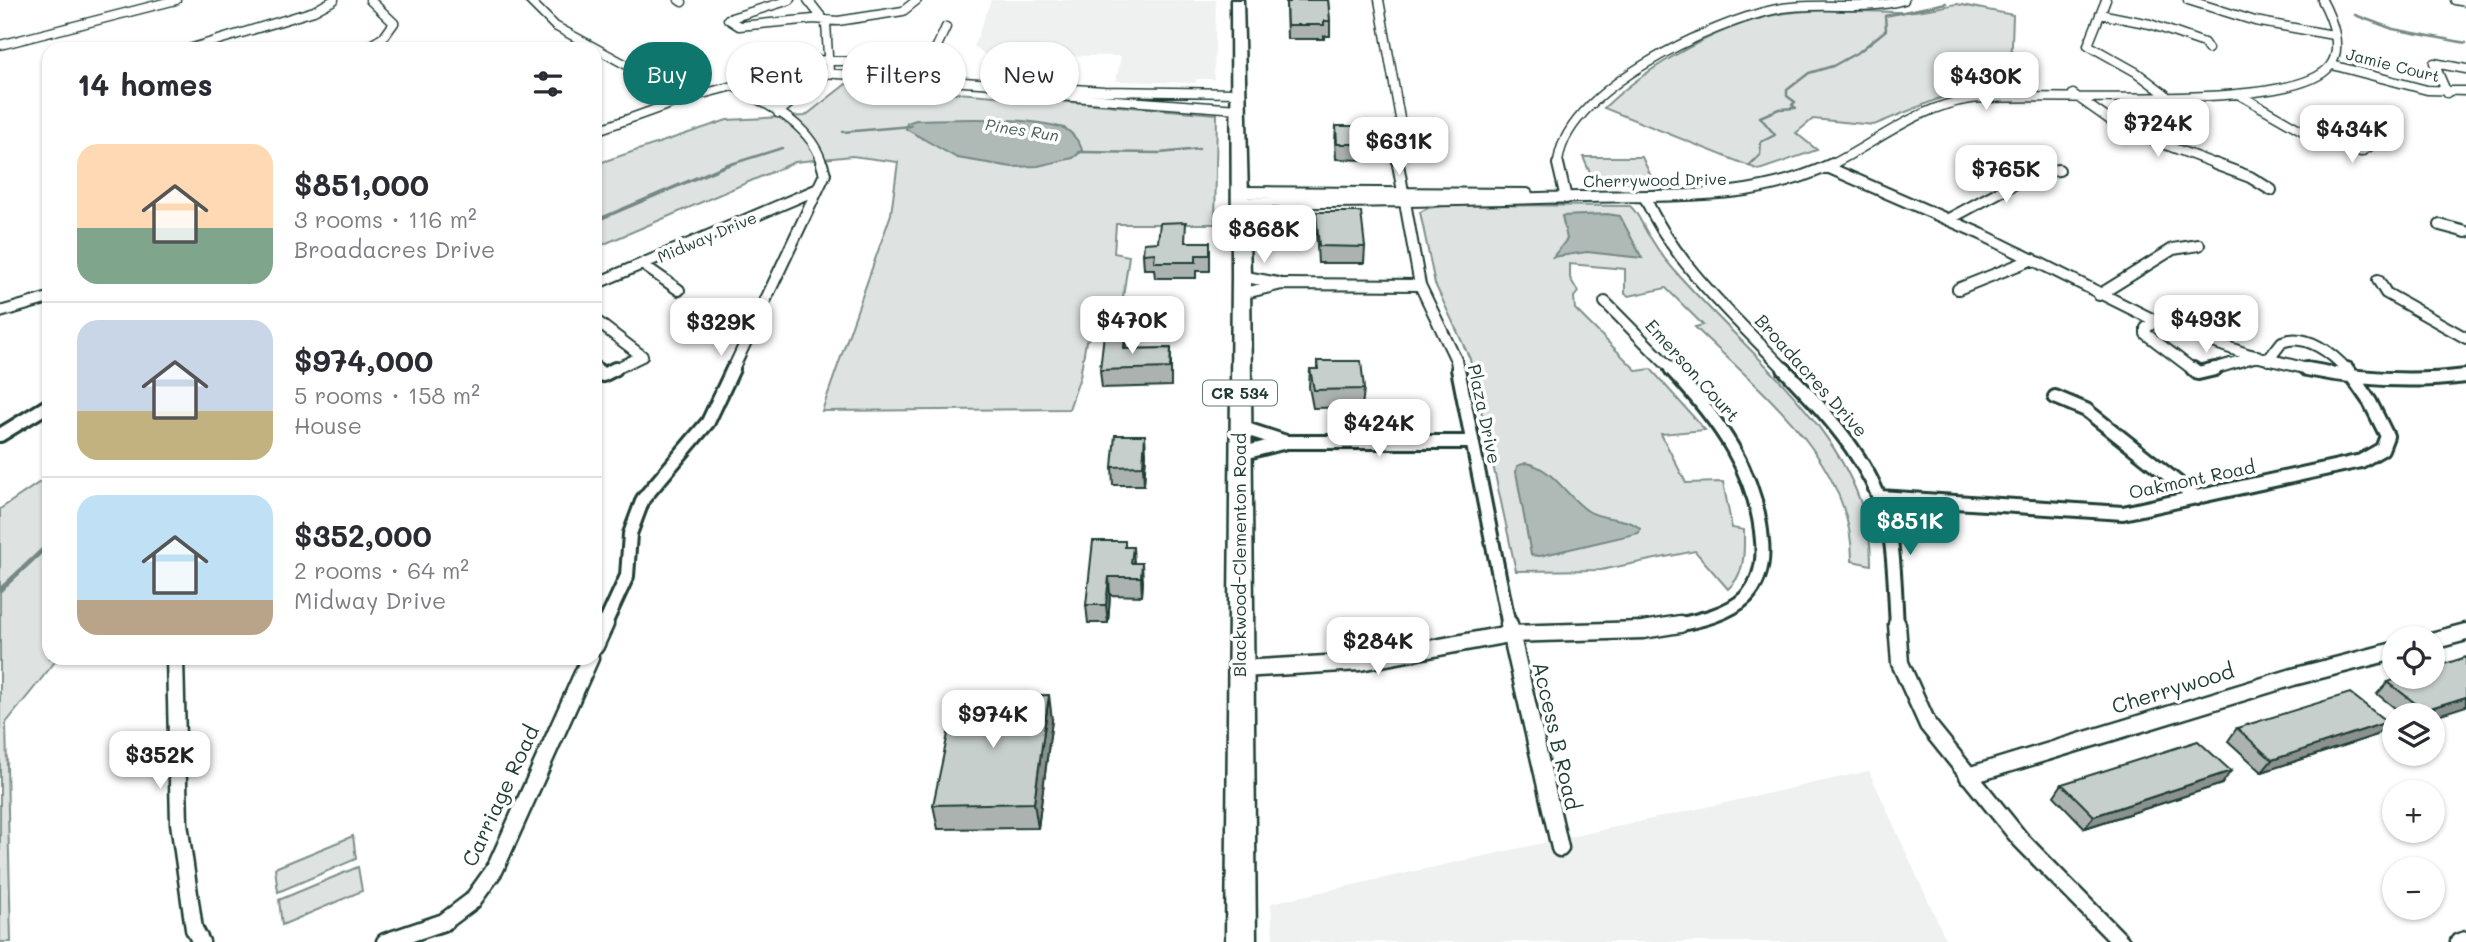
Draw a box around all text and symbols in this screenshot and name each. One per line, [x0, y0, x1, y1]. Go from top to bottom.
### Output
chip: Buy [623, 42, 712, 105]
chip: Rent [726, 42, 828, 105]
chip: Filters [842, 42, 966, 105]
chip: New [980, 42, 1079, 105]
street label: Jamie Court [2344, 43, 2442, 86]
pin: $430K [1937, 52, 2035, 112]
text: $430K [1950, 60, 2022, 90]
text: 14 homes [77, 64, 213, 104]
icon: filters [529, 65, 567, 103]
pin: $724K [2109, 100, 2207, 159]
pin: $434K [2303, 106, 2401, 165]
text: $724K [2123, 107, 2193, 137]
water label: Pines Run [984, 113, 1060, 146]
text: $434K [2316, 113, 2388, 143]
pin: $631K [1350, 118, 1448, 177]
text: $631K [1365, 125, 1433, 155]
pin: $765K [1957, 146, 2055, 205]
text: $765K [1971, 153, 2041, 183]
text: $851,000 [294, 164, 429, 204]
street label: Cherrywood Drive [1583, 168, 1727, 191]
icon: home [133, 172, 217, 256]
text: 3 rooms · 116 m² [294, 204, 477, 234]
pin: $868K [1215, 205, 1313, 265]
street label: Midway Drive [654, 206, 760, 267]
text: $868K [1228, 213, 1300, 243]
text: Broadacres Drive [294, 234, 495, 264]
pin: $470K [1083, 296, 1181, 356]
pin: $493K [2157, 296, 2255, 355]
pin: $329K [672, 298, 770, 358]
text: $493K [2170, 303, 2242, 333]
text: $470K [1096, 304, 1168, 334]
text: $329K [686, 306, 756, 336]
street label: Broadacres Drive [1750, 309, 1873, 442]
street label: Emerson Court [1640, 314, 1745, 427]
text: $974,000 [294, 340, 433, 380]
icon: home [133, 348, 217, 432]
street label: Plaza Drive [1463, 362, 1507, 466]
text: 5 rooms · 158 m² [294, 380, 480, 410]
road number: CR 534 [1203, 380, 1277, 406]
pin: $424K [1330, 400, 1428, 459]
text: $424K [1343, 407, 1415, 437]
text: House [294, 410, 362, 440]
street label: Blackwood-Clementon Road [1227, 433, 1251, 677]
street label: Oakmont Road [2126, 454, 2257, 504]
pin: $851K [1861, 498, 1959, 557]
text: $851K [1876, 505, 1944, 535]
text: $352,000 [294, 515, 432, 555]
icon: home [133, 523, 217, 607]
text: 2 rooms · 64 m² [294, 555, 469, 585]
text: Midway Drive [294, 585, 446, 615]
pin: $284K [1329, 618, 1427, 677]
text: $284K [1342, 625, 1414, 655]
map controls [2382, 626, 2445, 920]
button: locate [2382, 626, 2445, 689]
street label: Cherrywood [2108, 656, 2237, 719]
street label: Access B Road [1527, 659, 1588, 812]
pin: $974K [944, 690, 1042, 750]
text: $974K [958, 698, 1028, 728]
button: layers [2382, 703, 2445, 766]
street label: Carriage Road [455, 720, 544, 870]
pin: $352K [111, 732, 209, 791]
text: $352K [125, 739, 195, 769]
button: + [2382, 780, 2445, 843]
button: − [2382, 857, 2445, 920]

